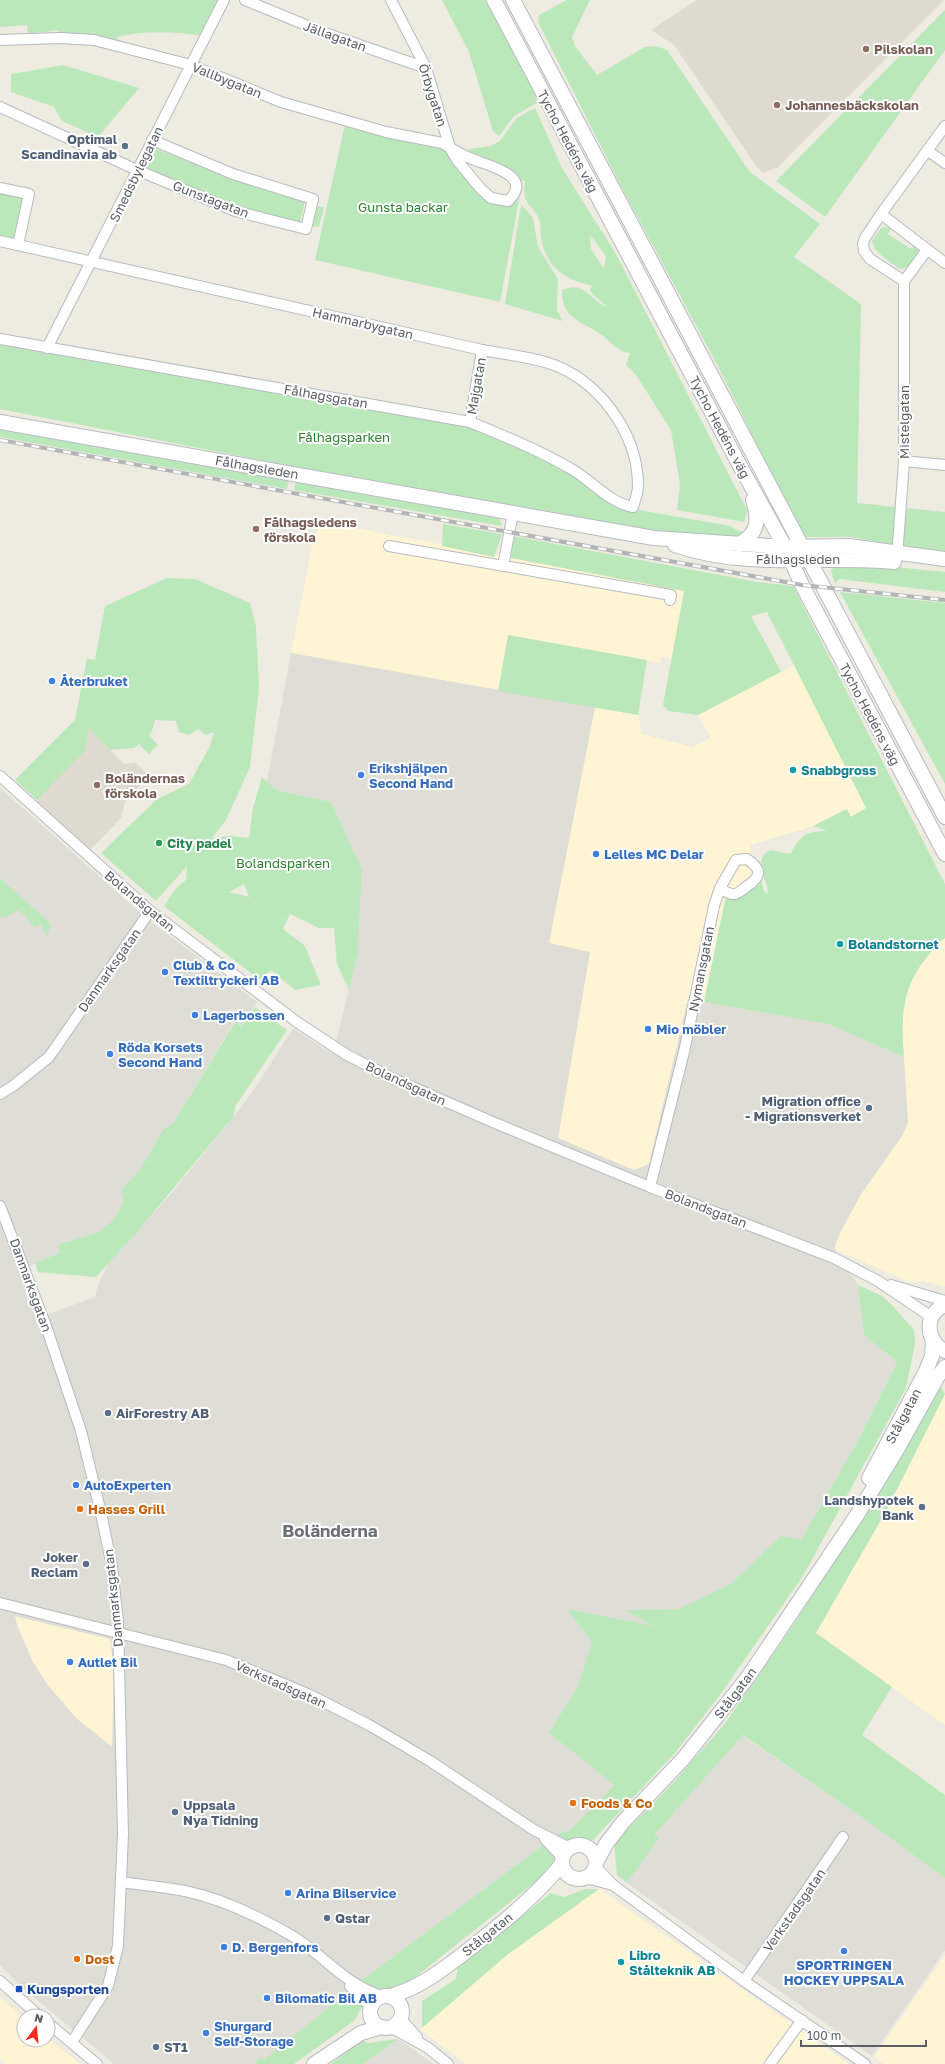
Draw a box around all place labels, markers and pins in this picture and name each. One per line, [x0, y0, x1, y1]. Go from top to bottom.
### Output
place label: Pilskolan [874, 41, 933, 57]
marker: Pilskolan [861, 44, 871, 54]
place label: Johannesbäckskolan [785, 97, 919, 113]
marker: Johannesbäckskolan [772, 100, 782, 110]
place label: Optimal Scandinavia ab [21, 131, 118, 162]
marker: Optimal Scandinavia ab [120, 141, 130, 151]
place label: Fålhagsledens förskola [264, 514, 357, 545]
marker: Fålhagsledens förskola [251, 524, 261, 534]
place label: Återbruket [60, 673, 128, 689]
marker: Återbruket [47, 676, 57, 686]
place label: Erikshjälpen Second Hand [369, 760, 453, 791]
place label: Snabbgross [801, 762, 876, 778]
marker: Snabbgross [788, 765, 798, 775]
place label: Boländernas förskola [105, 770, 185, 801]
marker: Erikshjälpen Second Hand [356, 770, 366, 780]
marker: Boländernas förskola [92, 780, 102, 790]
place label: City padel [167, 835, 232, 851]
marker: City padel [154, 838, 164, 848]
place label: Lelles MC Delar [604, 846, 704, 862]
marker: Lelles MC Delar [591, 849, 601, 859]
place label: Bolandstornet [848, 936, 939, 952]
marker: Bolandstornet [835, 939, 845, 949]
place label: Club & Co Textiltryckeri AB [173, 957, 279, 988]
marker: Club & Co Textiltryckeri AB [160, 967, 170, 977]
place label: Lagerbossen [203, 1007, 285, 1023]
marker: Lagerbossen [190, 1010, 200, 1020]
place label: Mio möbler [656, 1021, 726, 1037]
marker: Mio möbler [643, 1024, 653, 1034]
place label: Röda Korsets Second Hand [118, 1039, 203, 1070]
marker: Röda Korsets Second Hand [105, 1049, 115, 1059]
place label: Migration office - Migrationsverket [745, 1093, 861, 1124]
marker: Migration office - Migrationsverket [864, 1103, 874, 1113]
place label: AirForestry AB [116, 1405, 209, 1421]
marker: AirForestry AB [103, 1408, 113, 1418]
place label: AutoExperten [84, 1477, 171, 1493]
marker: AutoExperten [71, 1480, 81, 1490]
place label: Landshypotek Bank [824, 1492, 914, 1523]
place label: Hasses Grill [88, 1501, 166, 1517]
marker: Landshypotek Bank [917, 1502, 927, 1512]
marker: Hasses Grill [75, 1504, 85, 1514]
place label: Joker Reclam [31, 1549, 78, 1580]
marker: Joker Reclam [81, 1559, 91, 1569]
place label: Autlet Bil [78, 1654, 138, 1670]
marker: Autlet Bil [65, 1657, 75, 1667]
place label: Foods & Co [581, 1795, 652, 1811]
place label: Uppsala Nya Tidning [183, 1797, 258, 1828]
marker: Foods & Co [568, 1798, 578, 1808]
marker: Uppsala Nya Tidning [170, 1807, 180, 1817]
place label: Arina Bilservice [296, 1885, 397, 1901]
marker: Arina Bilservice [283, 1888, 293, 1898]
place label: Qstar [335, 1910, 370, 1926]
marker: Qstar [322, 1913, 332, 1923]
place label: D. Bergenfors [232, 1939, 319, 1955]
marker: D. Bergenfors [219, 1942, 229, 1952]
marker: SPORTRINGEN HOCKEY UPPSALA [839, 1946, 849, 1956]
place label: Libro Stålteknik AB [629, 1947, 715, 1978]
place label: Dost [85, 1951, 115, 1967]
marker: Dost [72, 1954, 82, 1964]
marker: Libro Stålteknik AB [616, 1957, 626, 1967]
place label: SPORTRINGEN HOCKEY UPPSALA [784, 1957, 905, 1988]
place label: Kungsporten [27, 1981, 109, 1997]
marker: Kungsporten [14, 1984, 24, 1994]
place label: Bilomatic Bil AB [275, 1990, 377, 2006]
marker: Bilomatic Bil AB [262, 1993, 272, 2003]
place label: Shurgard Self-Storage [214, 2018, 294, 2049]
marker: Shurgard Self-Storage [201, 2028, 211, 2038]
place label: ST1 [164, 2039, 188, 2055]
marker: ST1 [151, 2042, 161, 2052]

